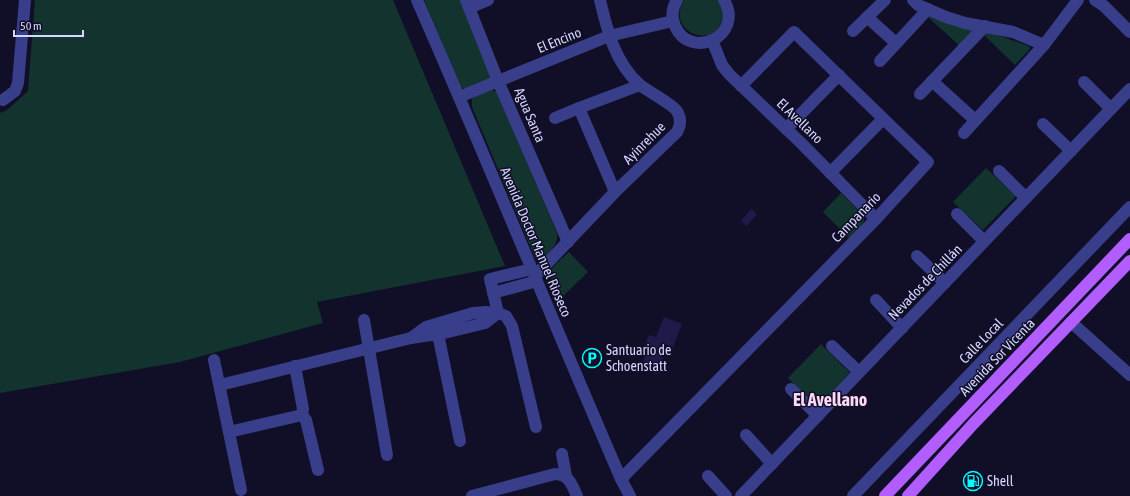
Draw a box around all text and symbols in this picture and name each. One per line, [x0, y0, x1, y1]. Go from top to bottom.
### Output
scale bar [14, 12, 83, 38]
text: 50 m [20, 19, 42, 33]
street label: El Encino [535, 24, 583, 56]
street label: Agua Santa [511, 85, 549, 145]
street label: El Avellano [774, 95, 826, 147]
street label: Ayinrehue [620, 119, 668, 167]
street label: Avenida Doctor Manuel Rioseco [497, 165, 575, 319]
street label: Campanario [828, 189, 884, 245]
street label: Nevados de Chillán [885, 241, 965, 323]
street label: Calle Local [956, 315, 1006, 367]
street label: Avenida Sor Vicenta [956, 315, 1038, 399]
place label: Santuario de Schoenstatt [606, 342, 671, 374]
parking icon: Santuario de Schoenstatt [581, 347, 603, 369]
district label: El Avellano [793, 389, 867, 410]
fuel station icon: Shell [962, 470, 984, 492]
place label: Shell [987, 473, 1014, 489]

